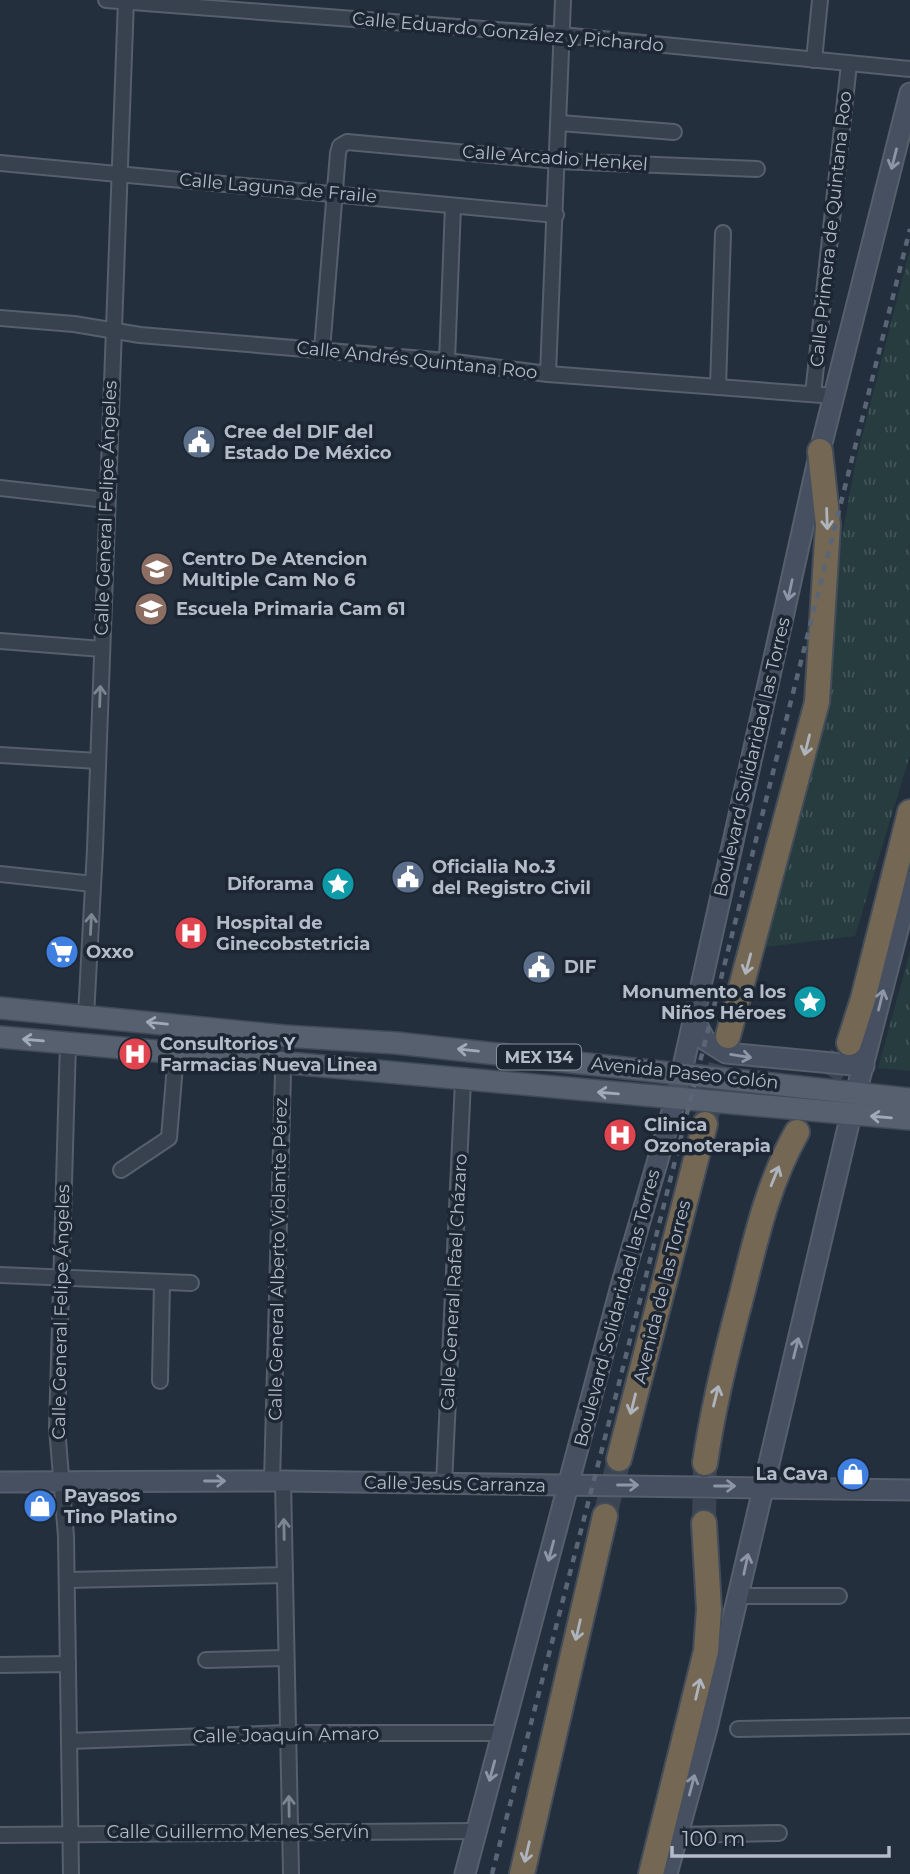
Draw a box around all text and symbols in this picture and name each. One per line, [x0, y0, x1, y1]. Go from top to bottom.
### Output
street label: Calle Eduardo González y Pichardo [351, 7, 665, 57]
street label: Calle Primera de Quintana Roo [806, 90, 856, 368]
street label: Calle Arcadio Henkel [461, 141, 649, 175]
one-way arrow [887, 147, 900, 170]
street label: Calle Laguna de Fraile [178, 168, 378, 208]
street label: Calle Andrés Quintana Roo [295, 336, 539, 384]
street label: Calle General Felipe Ángeles [91, 380, 121, 636]
place label: Cree del DIF del Estado De México [224, 421, 392, 464]
public building icon: Cree del DIF del Estado De México [180, 423, 218, 461]
one-way arrow [820, 507, 834, 530]
place label: Centro De Atencion Multiple Cam No 6 [182, 548, 367, 591]
school or university icon: Centro De Atencion Multiple Cam No 6 [138, 550, 176, 588]
one-way arrow [783, 578, 797, 601]
school or university icon: Escuela Primaria Cam 61 [132, 590, 170, 628]
place label: Escuela Primaria Cam 61 [176, 598, 406, 620]
street label: Boulevard Solidaridad las Torres [709, 615, 795, 899]
one-way arrow [94, 685, 107, 708]
one-way arrow [800, 733, 813, 756]
place label: Oficialia No.3 del Registro Civil [432, 856, 591, 899]
public building icon: Oficialia No.3 del Registro Civil [389, 858, 427, 896]
place icon: Diforama [319, 865, 357, 903]
place label: Diforama [227, 873, 314, 895]
place label: Hospital de Ginecobstetricia [216, 912, 370, 955]
one-way arrow [85, 913, 98, 935]
hospital icon: Hospital de Ginecobstetricia [172, 914, 210, 952]
supermarket icon: Oxxo [43, 933, 81, 971]
place label: Oxxo [86, 941, 134, 963]
public building icon: DIF [520, 948, 558, 986]
one-way arrow [741, 952, 754, 975]
place label: DIF [564, 956, 597, 978]
place label: Monumento a los Niños Héroes [622, 981, 786, 1024]
place icon: Monumento a los Niños Héroes [791, 983, 829, 1021]
one-way arrow [875, 989, 888, 1012]
one-way arrow [146, 1016, 168, 1029]
one-way arrow [22, 1033, 45, 1046]
place label: Consultorios Y Farmacias Nueva Linea [160, 1033, 378, 1076]
hospital icon: Consultorios Y Farmacias Nueva Linea [116, 1035, 154, 1073]
one-way arrow [457, 1043, 480, 1056]
road number: MEX 134 [497, 1044, 581, 1070]
one-way arrow [729, 1050, 752, 1063]
street label: Avenida Paseo Colón [590, 1052, 780, 1094]
one-way arrow [597, 1086, 620, 1099]
street label: Calle General Alberto Violante Pérez [264, 1097, 292, 1421]
one-way arrow [870, 1110, 893, 1123]
place label: Clinica Ozonoterapia [644, 1114, 771, 1157]
hospital icon: Clinica Ozonoterapia [601, 1116, 639, 1154]
street label: Calle General Rafael Cházaro [436, 1153, 472, 1411]
one-way arrow [769, 1166, 782, 1187]
street label: Boulevard Solidaridad las Torres [569, 1167, 665, 1449]
street label: Calle General Felipe Ángeles [48, 1184, 74, 1440]
street label: Avenida de las Torres [629, 1198, 696, 1386]
one-way arrow [790, 1338, 803, 1360]
one-way arrow [710, 1385, 723, 1408]
one-way arrow [626, 1392, 639, 1415]
shop icon: La Cava [834, 1455, 872, 1493]
place label: La Cava [755, 1463, 828, 1485]
street label: Calle Jesús Carranza [364, 1471, 546, 1497]
one-way arrow [203, 1474, 226, 1488]
one-way arrow [617, 1478, 640, 1492]
one-way arrow [713, 1479, 736, 1493]
place label: Payasos Tino Platino [64, 1485, 177, 1528]
shop icon: Payasos Tino Platino [21, 1487, 59, 1525]
one-way arrow [277, 1518, 291, 1541]
one-way arrow [544, 1539, 557, 1562]
one-way arrow [739, 1553, 753, 1576]
one-way arrow [571, 1618, 585, 1641]
one-way arrow [692, 1678, 705, 1701]
street label: Calle Joaquín Amaro [193, 1722, 379, 1748]
one-way arrow [485, 1759, 498, 1782]
one-way arrow [686, 1774, 699, 1796]
one-way arrow [282, 1795, 295, 1818]
scale bar [672, 1814, 889, 1858]
street label: Calle Guillermo Menes Servín [107, 1821, 369, 1843]
text: 100 m [682, 1826, 745, 1851]
one-way arrow [520, 1840, 534, 1863]

